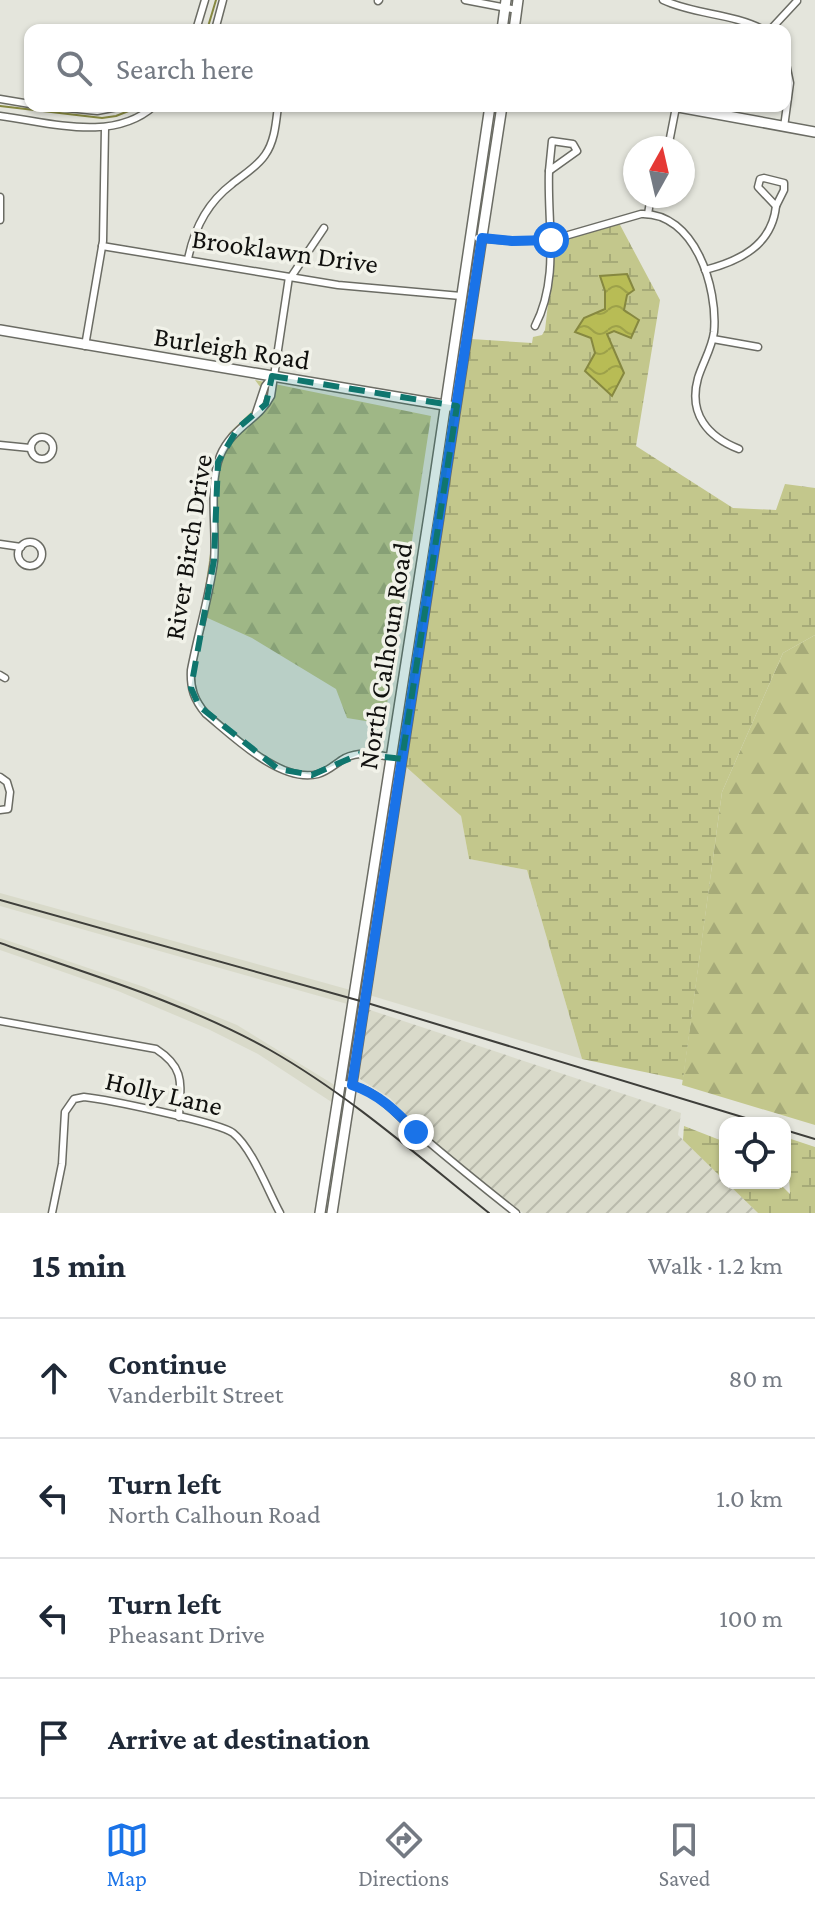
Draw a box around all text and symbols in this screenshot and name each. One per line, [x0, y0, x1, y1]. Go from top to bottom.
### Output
search box [24, 24, 791, 112]
icon: search [52, 46, 96, 90]
text: Search here [116, 52, 254, 85]
north arrow [623, 136, 695, 208]
route start [533, 222, 569, 258]
street label: Brooklawn Drive [190, 223, 380, 279]
street label: Burleigh Road [152, 320, 312, 376]
street label: River Birch Drive [158, 452, 218, 642]
street label: North Calhoun Road [352, 540, 418, 772]
street label: Holly Lane [102, 1064, 226, 1122]
route end [398, 1114, 434, 1150]
map controls [719, 1117, 791, 1189]
button: locate [719, 1117, 791, 1189]
text: 15 min [32, 1247, 126, 1284]
text: Walk · 1.2 km [648, 1251, 783, 1280]
text: Continue [108, 1347, 227, 1380]
icon: ahead [32, 1356, 76, 1400]
text: 80 m [729, 1364, 783, 1393]
text: Vanderbilt Street [108, 1380, 283, 1409]
text: Turn left [108, 1467, 221, 1500]
icon: left [32, 1476, 76, 1520]
text: 1.0 km [716, 1484, 783, 1513]
text: North Calhoun Road [108, 1500, 321, 1529]
text: Turn left [108, 1587, 221, 1620]
icon: left [32, 1596, 76, 1640]
text: 100 m [719, 1604, 783, 1633]
text: Pheasant Drive [108, 1620, 265, 1649]
icon: arrive [32, 1716, 76, 1760]
text: Arrive at destination [108, 1722, 370, 1755]
tab: Map [105, 1818, 149, 1891]
tab: Directions [358, 1818, 449, 1891]
tab: Saved [659, 1818, 710, 1891]

